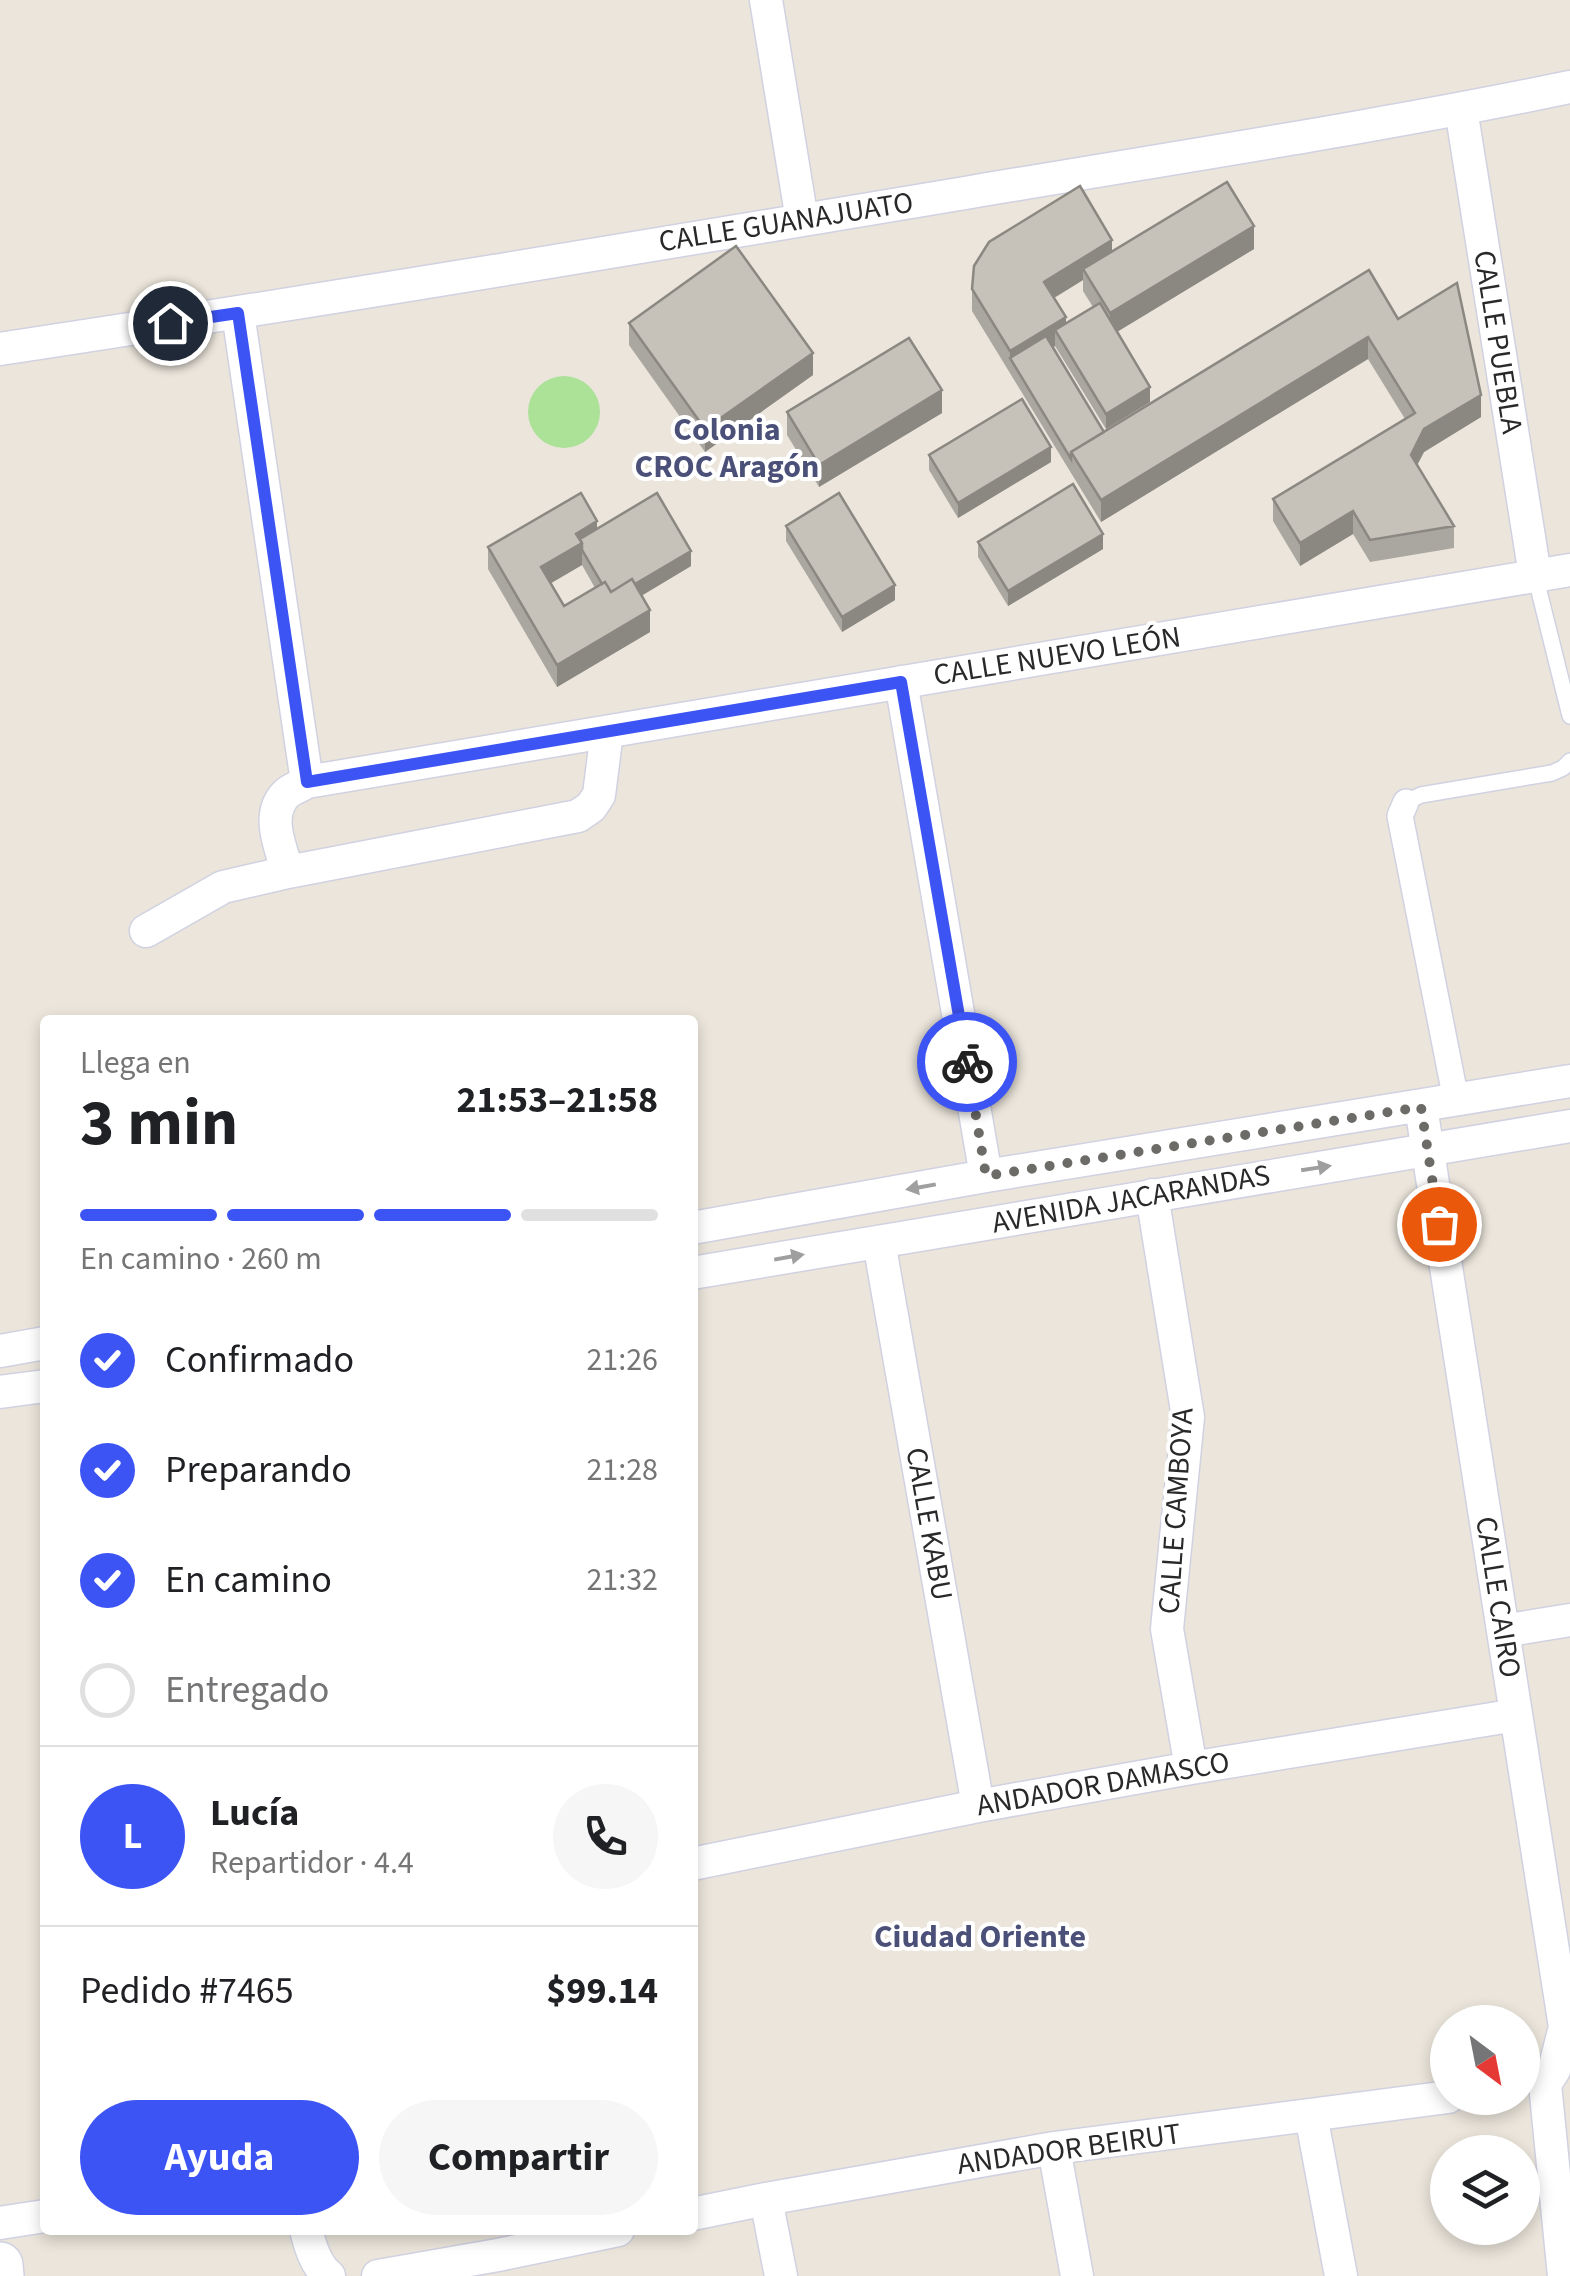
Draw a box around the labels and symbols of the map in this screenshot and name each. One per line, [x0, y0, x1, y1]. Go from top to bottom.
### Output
street label: CALLE GUANAJUATO [656, 181, 916, 263]
street label: CALLE PUEBLA [1462, 247, 1534, 437]
pin [128, 281, 213, 366]
district label: Colonia CROC Aragón [635, 407, 819, 490]
street label: CALLE NUEVO LEÓN [930, 615, 1184, 697]
courier [917, 1012, 1017, 1112]
street label: AVENIDA JACARANDAS [989, 1153, 1273, 1245]
one-way arrow [1301, 1160, 1332, 1175]
one-way arrow [905, 1180, 936, 1195]
pin [1397, 1182, 1482, 1267]
one-way arrow [773, 1249, 805, 1264]
street label: CALLE CAMBOYA [1147, 1406, 1205, 1616]
street label: CALLE KABU [894, 1444, 964, 1604]
street label: CALLE CAIRO [1464, 1513, 1532, 1681]
street label: ANDADOR DAMASCO [973, 1741, 1233, 1827]
district label: Ciudad Oriente [874, 1914, 1086, 1960]
north arrow [1430, 2005, 1540, 2115]
street label: ANDADOR BEIRUT [954, 2112, 1184, 2186]

